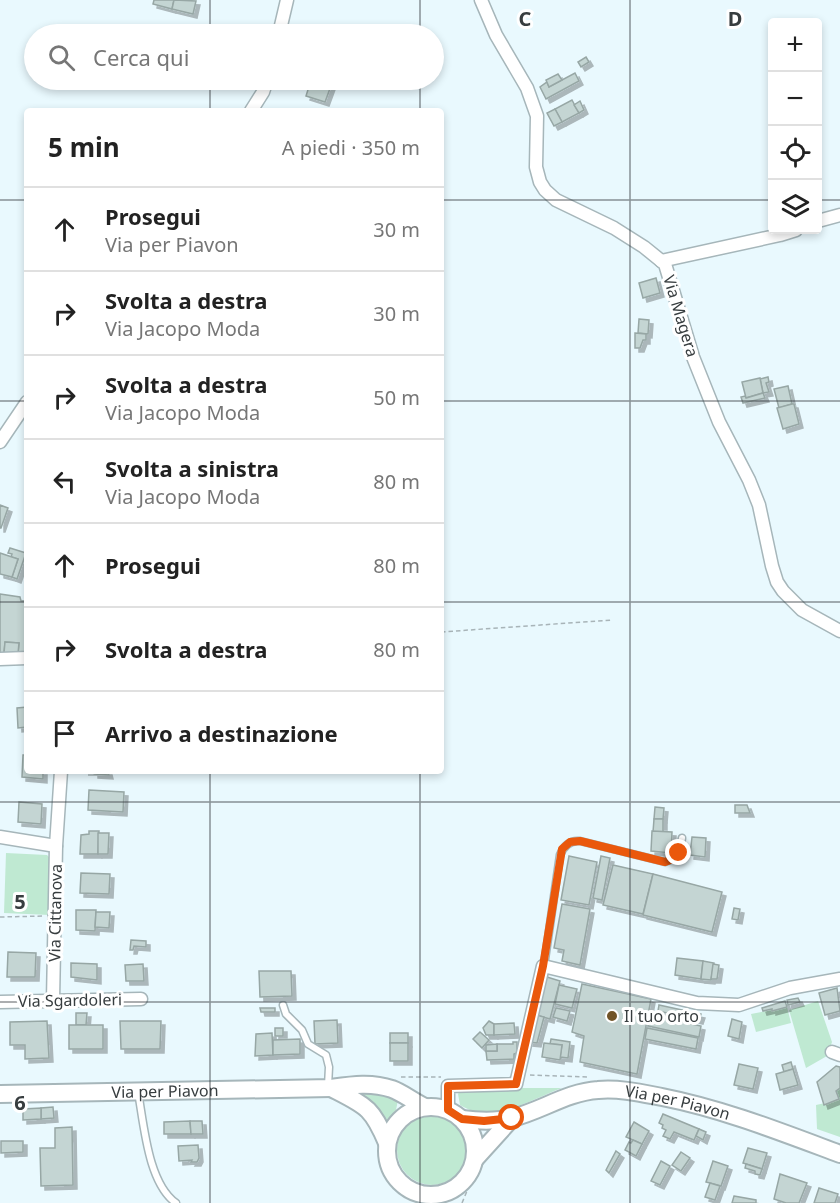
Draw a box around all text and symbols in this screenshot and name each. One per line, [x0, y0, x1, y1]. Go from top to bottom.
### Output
text: C [519, 5, 532, 32]
text: D [728, 5, 742, 32]
map controls [768, 18, 822, 234]
button: + [768, 18, 822, 72]
search box [24, 24, 444, 90]
icon: search [45, 41, 78, 74]
text: Cerca qui [93, 42, 189, 72]
button: − [768, 72, 822, 126]
button: locate [768, 126, 822, 180]
text: 5 min [48, 129, 120, 165]
text: A piedi · 350 m [282, 134, 420, 161]
button: layers [768, 180, 822, 234]
text: Prosegui [105, 201, 201, 231]
icon: ahead [48, 213, 81, 246]
text: 30 m [373, 216, 420, 243]
text: Via per Piavon [105, 231, 239, 258]
street label: Via Magera [658, 272, 704, 360]
text: Svolta a destra [105, 285, 268, 315]
icon: right [48, 297, 81, 330]
text: 30 m [373, 300, 420, 327]
text: Via Jacopo Moda [105, 315, 260, 342]
text: Svolta a destra [105, 369, 268, 399]
icon: right [48, 381, 81, 414]
text: 50 m [373, 384, 420, 411]
text: Via Jacopo Moda [105, 399, 260, 426]
text: Svolta a sinistra [105, 453, 279, 483]
icon: left [48, 465, 81, 498]
text: 80 m [373, 468, 420, 495]
text: Via Jacopo Moda [105, 483, 260, 510]
icon: ahead [48, 549, 81, 582]
text: Prosegui [105, 550, 201, 580]
text: 80 m [373, 552, 420, 579]
icon: right [48, 633, 81, 666]
text: Svolta a destra [105, 634, 268, 664]
text: 80 m [373, 636, 420, 663]
icon: arrive [48, 717, 81, 750]
text: Arrivo a destinazione [105, 718, 338, 748]
route end [665, 839, 691, 865]
street label: Via Cittanova [43, 864, 67, 962]
text: 5 [14, 888, 26, 915]
street label: Via Sgardoleri [18, 988, 122, 1012]
place label: Il tuo orto [624, 1005, 699, 1027]
marker: Il tuo orto [605, 1009, 619, 1023]
street label: Via per Piavon [111, 1079, 219, 1103]
street label: Via per Piavon [624, 1080, 733, 1125]
text: 6 [14, 1089, 26, 1116]
route start [498, 1104, 524, 1130]

